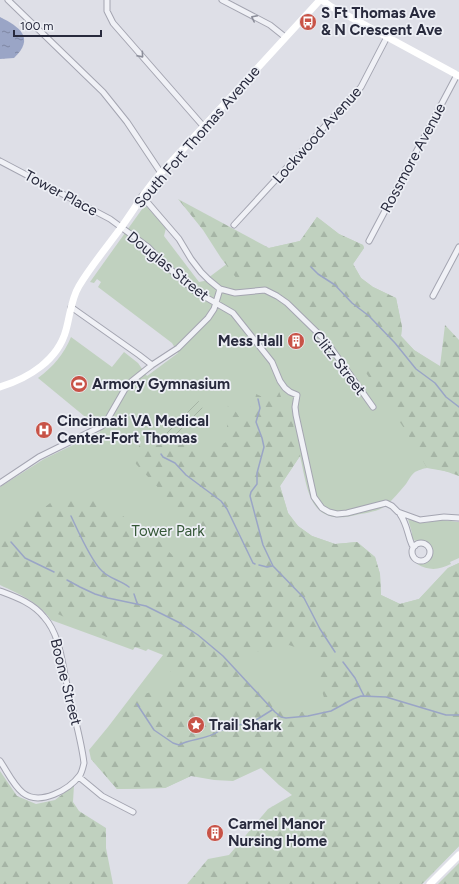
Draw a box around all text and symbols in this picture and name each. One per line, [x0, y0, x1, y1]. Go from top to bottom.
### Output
place label: S Ft Thomas Ave & N Crescent Ave [321, 4, 443, 39]
scale bar [14, 12, 101, 38]
bus stop icon: S Ft Thomas Ave & N Crescent Ave [298, 12, 318, 32]
one-way arrow [251, 15, 258, 22]
text: 100 m [20, 19, 54, 33]
one-way arrow [136, 50, 143, 58]
street label: South Fort Thomas Avenue [130, 62, 264, 212]
street label: Lockwood Avenue [269, 83, 365, 187]
street label: Rossmore Avenue [377, 100, 449, 216]
street label: Tower Place [21, 166, 101, 220]
street label: Douglas Street [124, 228, 213, 305]
street label: Clitz Street [308, 327, 370, 399]
building icon: Mess Hall [286, 331, 306, 351]
place label: Mess Hall [218, 332, 283, 350]
sports icon: Armory Gymnasium [69, 374, 89, 394]
place label: Armory Gymnasium [92, 375, 230, 393]
place label: Cincinnati VA Medical Center-Fort Thomas [57, 412, 209, 447]
hospital icon: Cincinnati VA Medical Center-Fort Thomas [34, 420, 54, 440]
park label: Tower Park [132, 522, 205, 540]
street label: Boone Street [47, 637, 86, 728]
place icon: Trail Shark [186, 715, 206, 735]
place label: Trail Shark [209, 716, 281, 734]
place label: Carmel Manor Nursing Home [228, 815, 328, 850]
building icon: Carmel Manor Nursing Home [205, 823, 225, 843]

